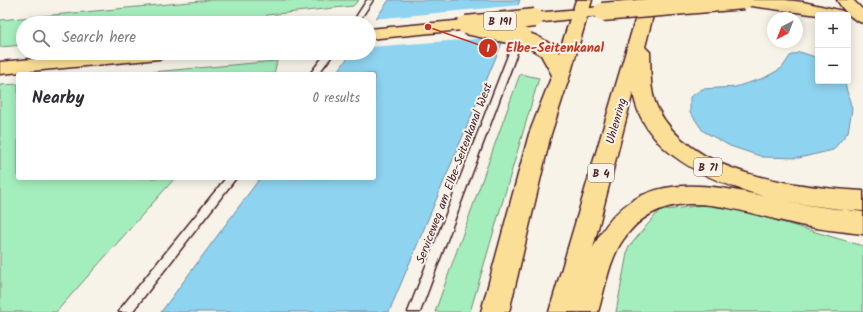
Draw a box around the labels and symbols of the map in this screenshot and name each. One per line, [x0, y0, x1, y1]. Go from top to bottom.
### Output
road number: B 191 [484, 12, 516, 30]
north arrow [767, 12, 803, 48]
callout: Elbe-Seitenkanal [478, 35, 612, 60]
text: Elbe-Seitenkanal [506, 38, 604, 59]
text: 1 [486, 39, 490, 58]
street label: Serviceweg am Elbe-Seitenkanal West [411, 80, 498, 266]
street label: Uhlenring [601, 96, 632, 146]
road number: B 71 [694, 158, 722, 176]
road number: B 4 [588, 164, 614, 182]

